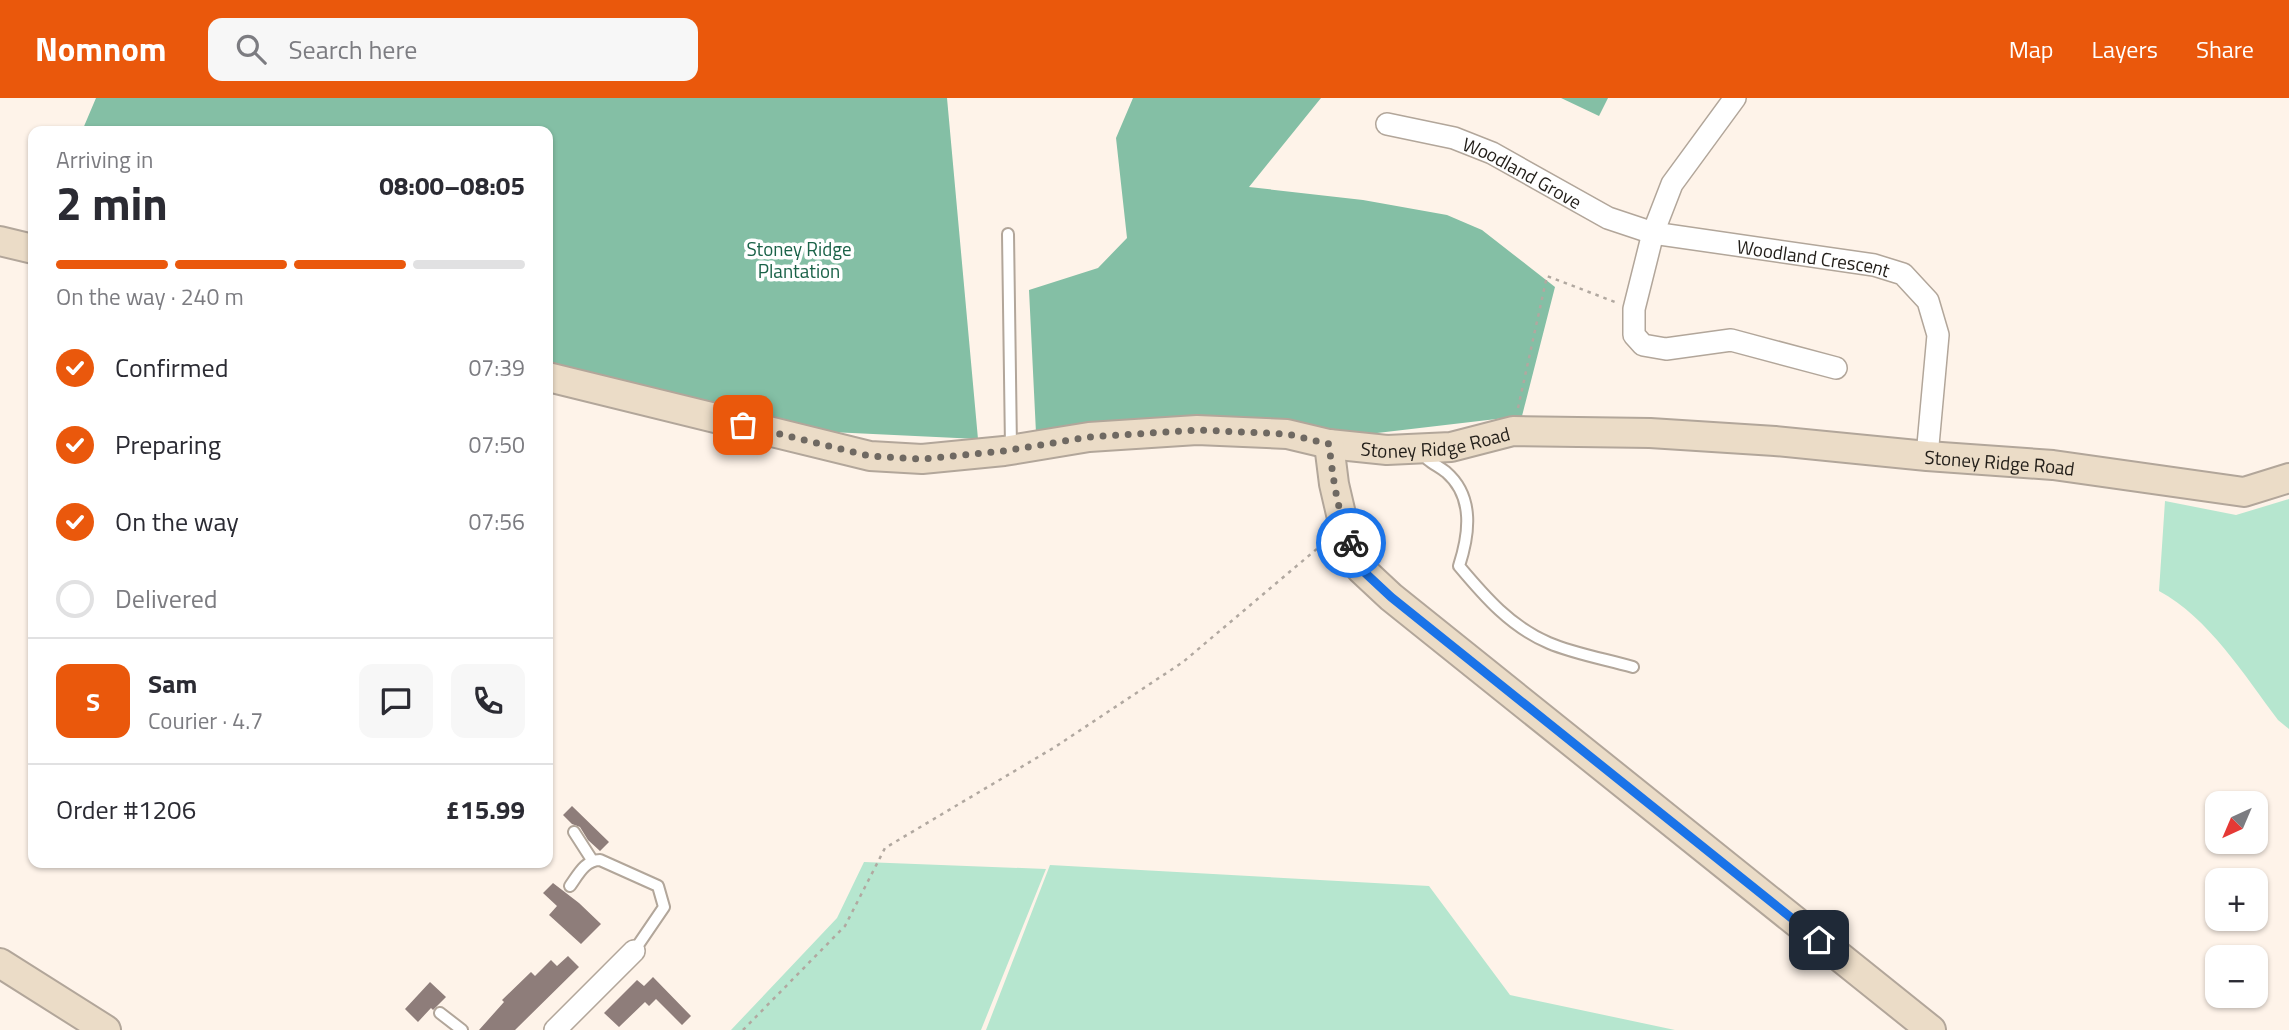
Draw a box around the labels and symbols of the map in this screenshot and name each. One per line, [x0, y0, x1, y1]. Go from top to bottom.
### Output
street label: Woodland Grove [1459, 128, 1588, 215]
street label: Woodland Crescent [1735, 231, 1894, 284]
park label: Stoney Ridge Plantation [746, 234, 852, 285]
pin [713, 395, 773, 455]
street label: Stoney Ridge Road [1359, 418, 1513, 464]
street label: Stoney Ridge Road [1924, 441, 2077, 482]
courier [1316, 508, 1386, 578]
north arrow [2205, 791, 2268, 854]
pin [1789, 910, 1849, 970]

